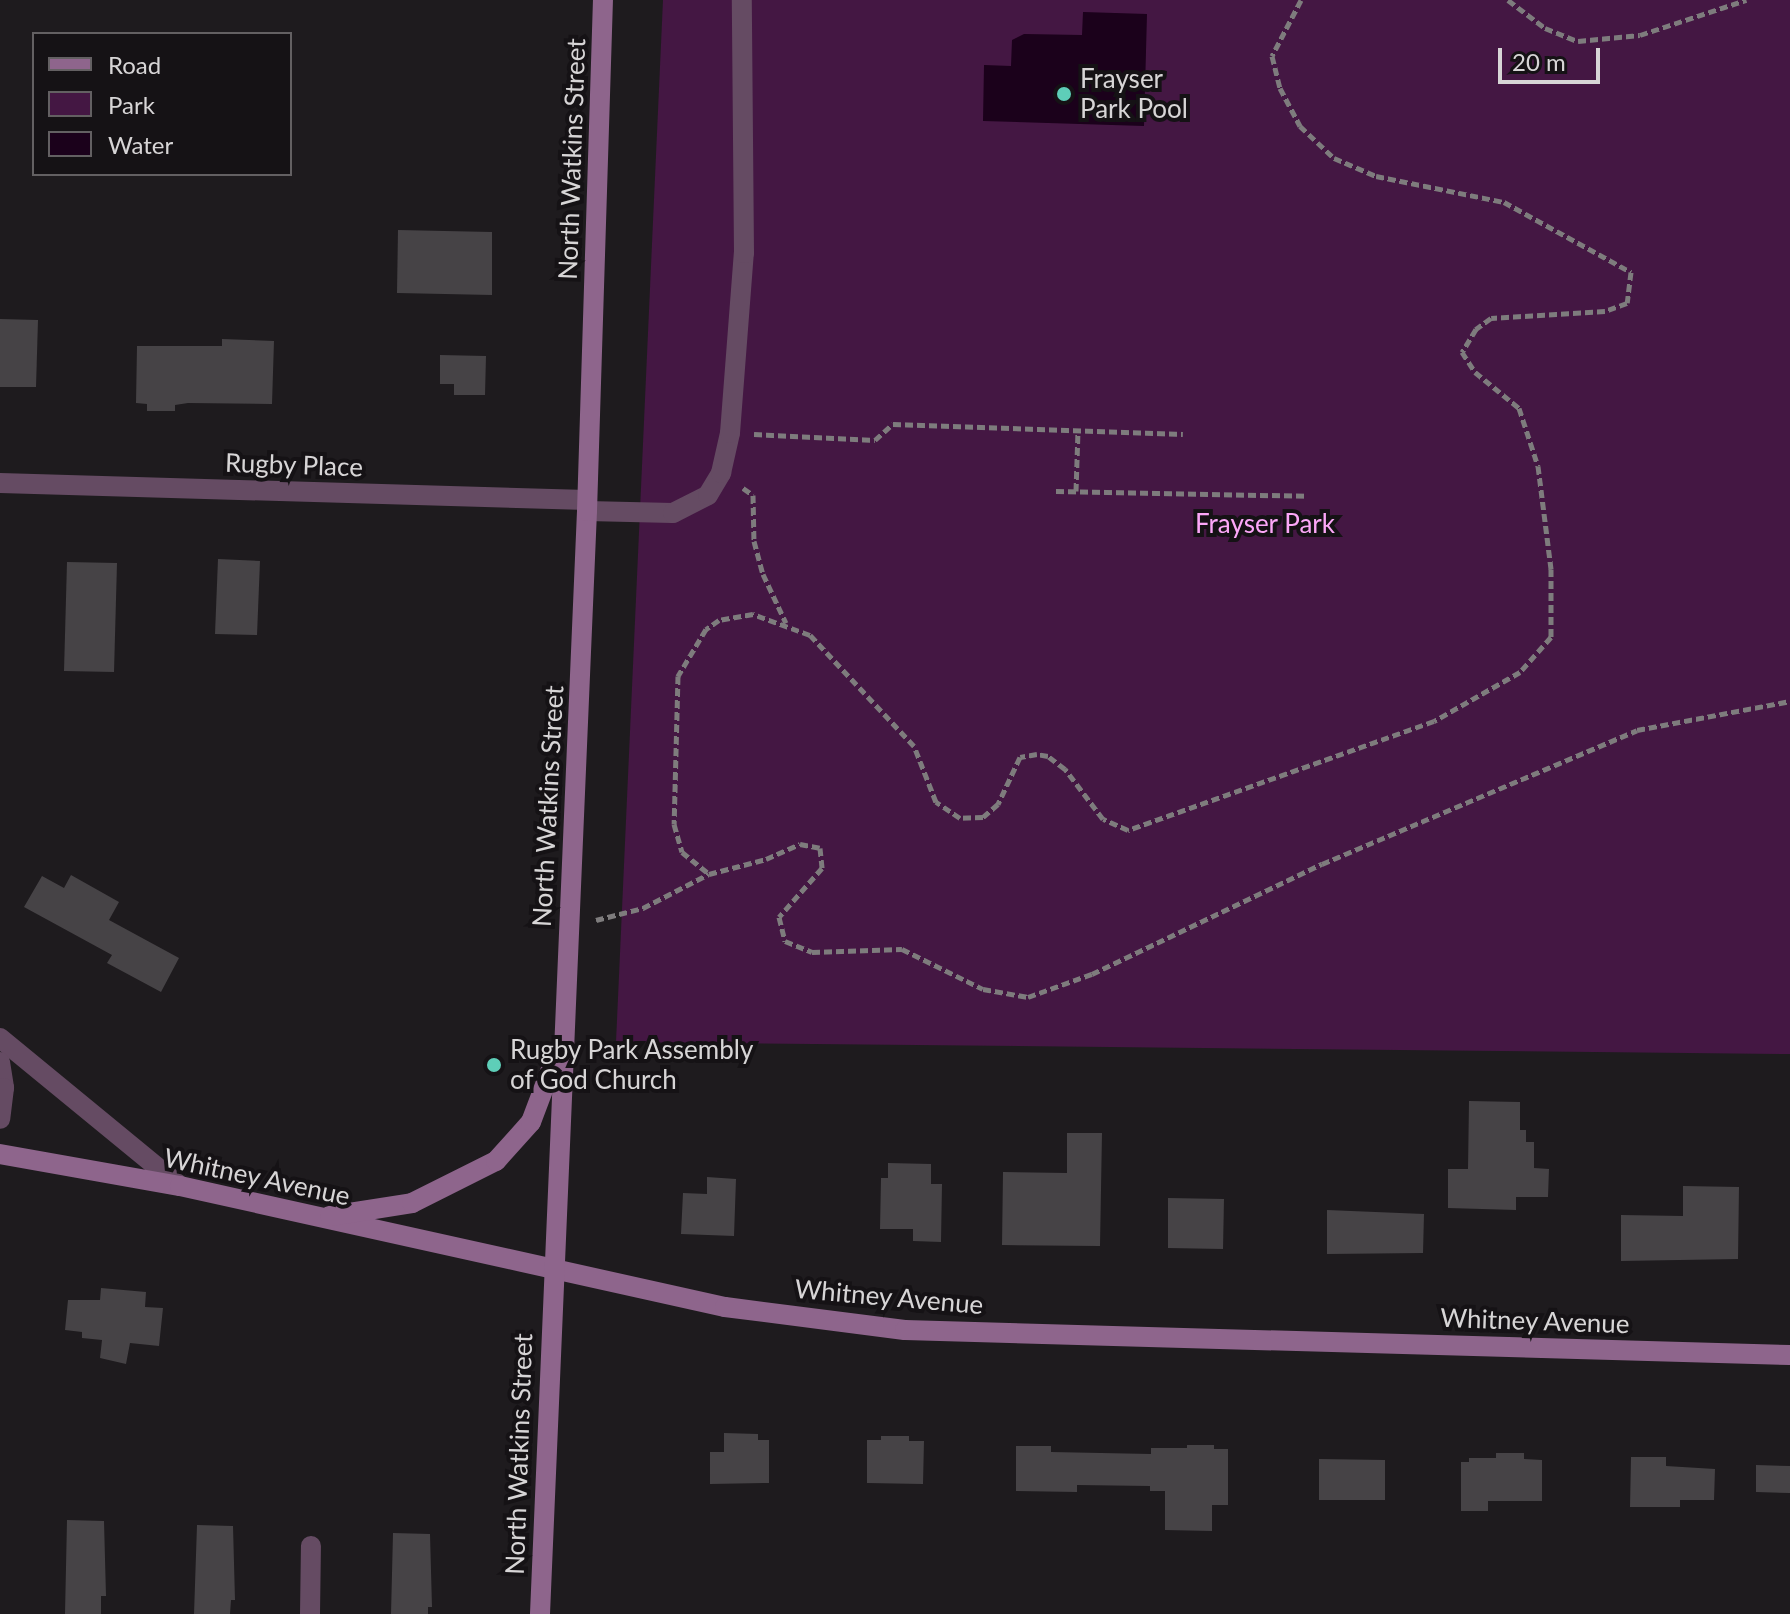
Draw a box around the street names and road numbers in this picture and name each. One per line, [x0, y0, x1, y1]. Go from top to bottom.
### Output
street label: North Watkins Street [552, 38, 592, 280]
street label: Rugby Place [224, 447, 364, 483]
street label: North Watkins Street [526, 684, 570, 928]
street label: Whitney Avenue [160, 1142, 354, 1212]
street label: Whitney Avenue [793, 1273, 985, 1321]
street label: Whitney Avenue [1439, 1302, 1631, 1340]
street label: North Watkins Street [499, 1333, 539, 1575]

